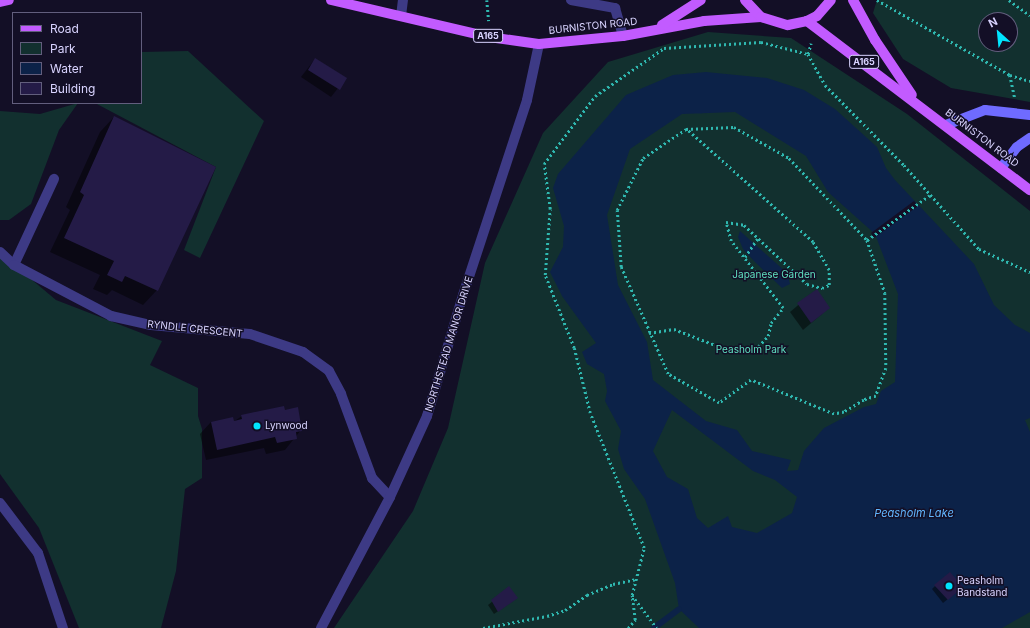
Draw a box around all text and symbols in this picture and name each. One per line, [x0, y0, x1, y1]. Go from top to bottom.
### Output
legend [12, 12, 142, 104]
north arrow [978, 12, 1018, 52]
text: N [986, 14, 1000, 30]
street label: BURNISTON ROAD [548, 15, 638, 37]
text: Road [50, 21, 79, 36]
road number: A165 [473, 29, 503, 43]
text: Park [50, 41, 76, 56]
road number: A165 [849, 55, 879, 69]
text: Water [50, 61, 83, 76]
text: Building [50, 81, 95, 96]
street label: BURNISTON ROAD [943, 106, 1021, 170]
park label: Japanese Garden [732, 269, 816, 281]
street label: NORTHSTEAD MANOR DRIVE [423, 275, 475, 413]
street label: RYNDLE CRESCENT [147, 318, 243, 340]
park label: Peasholm Park [716, 344, 786, 356]
place label: Lynwood [265, 420, 308, 432]
marker: Lynwood [252, 421, 262, 431]
water label: Peasholm Lake [874, 506, 954, 520]
place label: Peasholm Bandstand [957, 574, 1007, 598]
marker: Peasholm Bandstand [944, 581, 954, 591]

